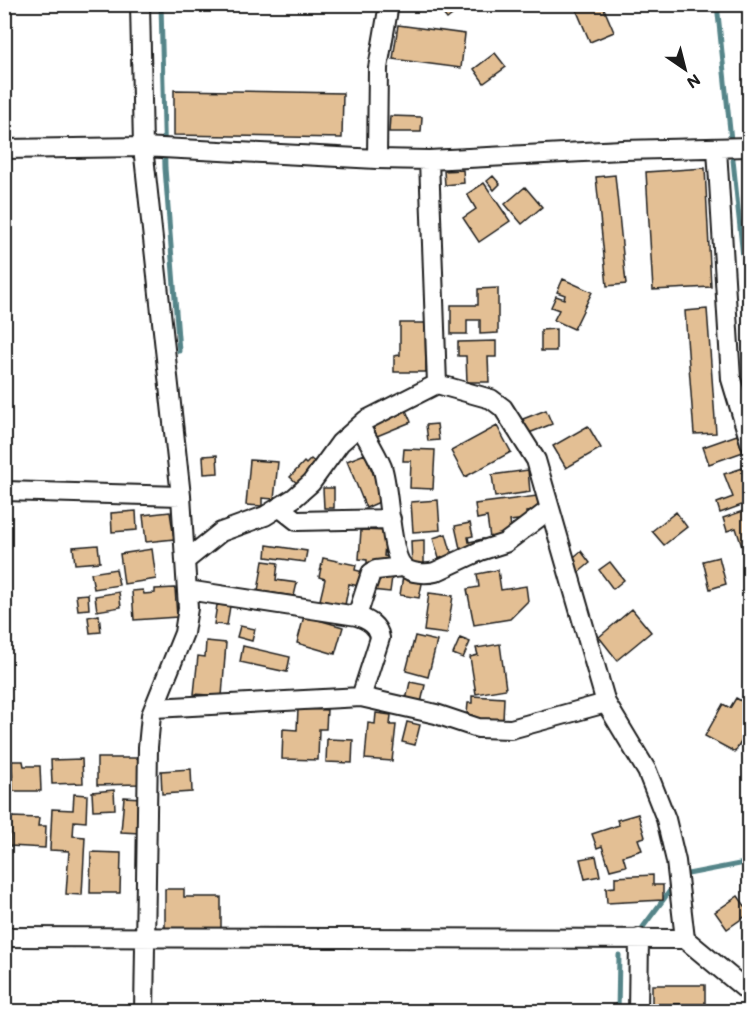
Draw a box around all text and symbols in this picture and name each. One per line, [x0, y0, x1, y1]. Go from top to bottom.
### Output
north arrow [655, 39, 715, 99]
text: N [683, 70, 705, 94]

